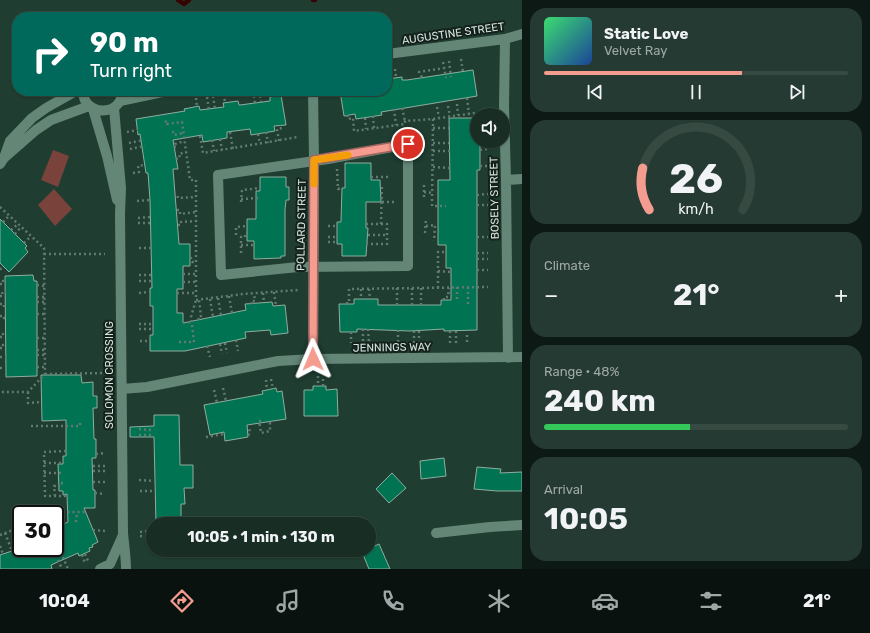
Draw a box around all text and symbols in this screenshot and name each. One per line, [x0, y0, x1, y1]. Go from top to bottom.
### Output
street label: AUGUSTINE STREET [401, 20, 506, 47]
text: Static Love [604, 25, 688, 43]
text: 90 m [90, 26, 159, 59]
icon: right [24, 28, 76, 80]
text: Velvet Ray [604, 43, 667, 58]
text: Turn right [90, 60, 172, 82]
icon: previous [584, 81, 606, 103]
icon: pause [685, 81, 707, 103]
icon: next [786, 81, 808, 103]
map controls [470, 108, 510, 148]
button: sound [470, 108, 510, 148]
pin [391, 127, 425, 161]
icon: arrive [397, 133, 419, 155]
text: 26 [669, 154, 723, 203]
street label: BOSELY STREET [487, 156, 502, 240]
street label: POLLARD STREET [294, 178, 309, 271]
text: km/h [678, 201, 714, 218]
text: Climate [544, 258, 590, 273]
text: 21° [673, 277, 720, 313]
text: − [544, 282, 558, 309]
text: + [834, 282, 848, 309]
street label: SOLOMON CROSSING [103, 321, 116, 429]
position arrow [292, 338, 334, 380]
street label: JENNINGS WAY [353, 340, 431, 355]
text: Range · 48% [544, 364, 620, 379]
text: 240 km [544, 383, 656, 419]
text: Arrival [544, 482, 583, 497]
text: 10:05 [544, 501, 628, 537]
speed limit sign: 30 [12, 505, 64, 557]
text: 10:05 · 1 min · 130 m [187, 528, 335, 546]
icon: directions [168, 587, 196, 615]
icon: music [274, 587, 302, 615]
icon: phone [379, 587, 407, 615]
icon: climate [485, 587, 513, 615]
icon: car [591, 587, 619, 615]
icon: filters [697, 587, 725, 615]
text: 10:04 [39, 590, 90, 612]
text: 21° [803, 590, 831, 612]

